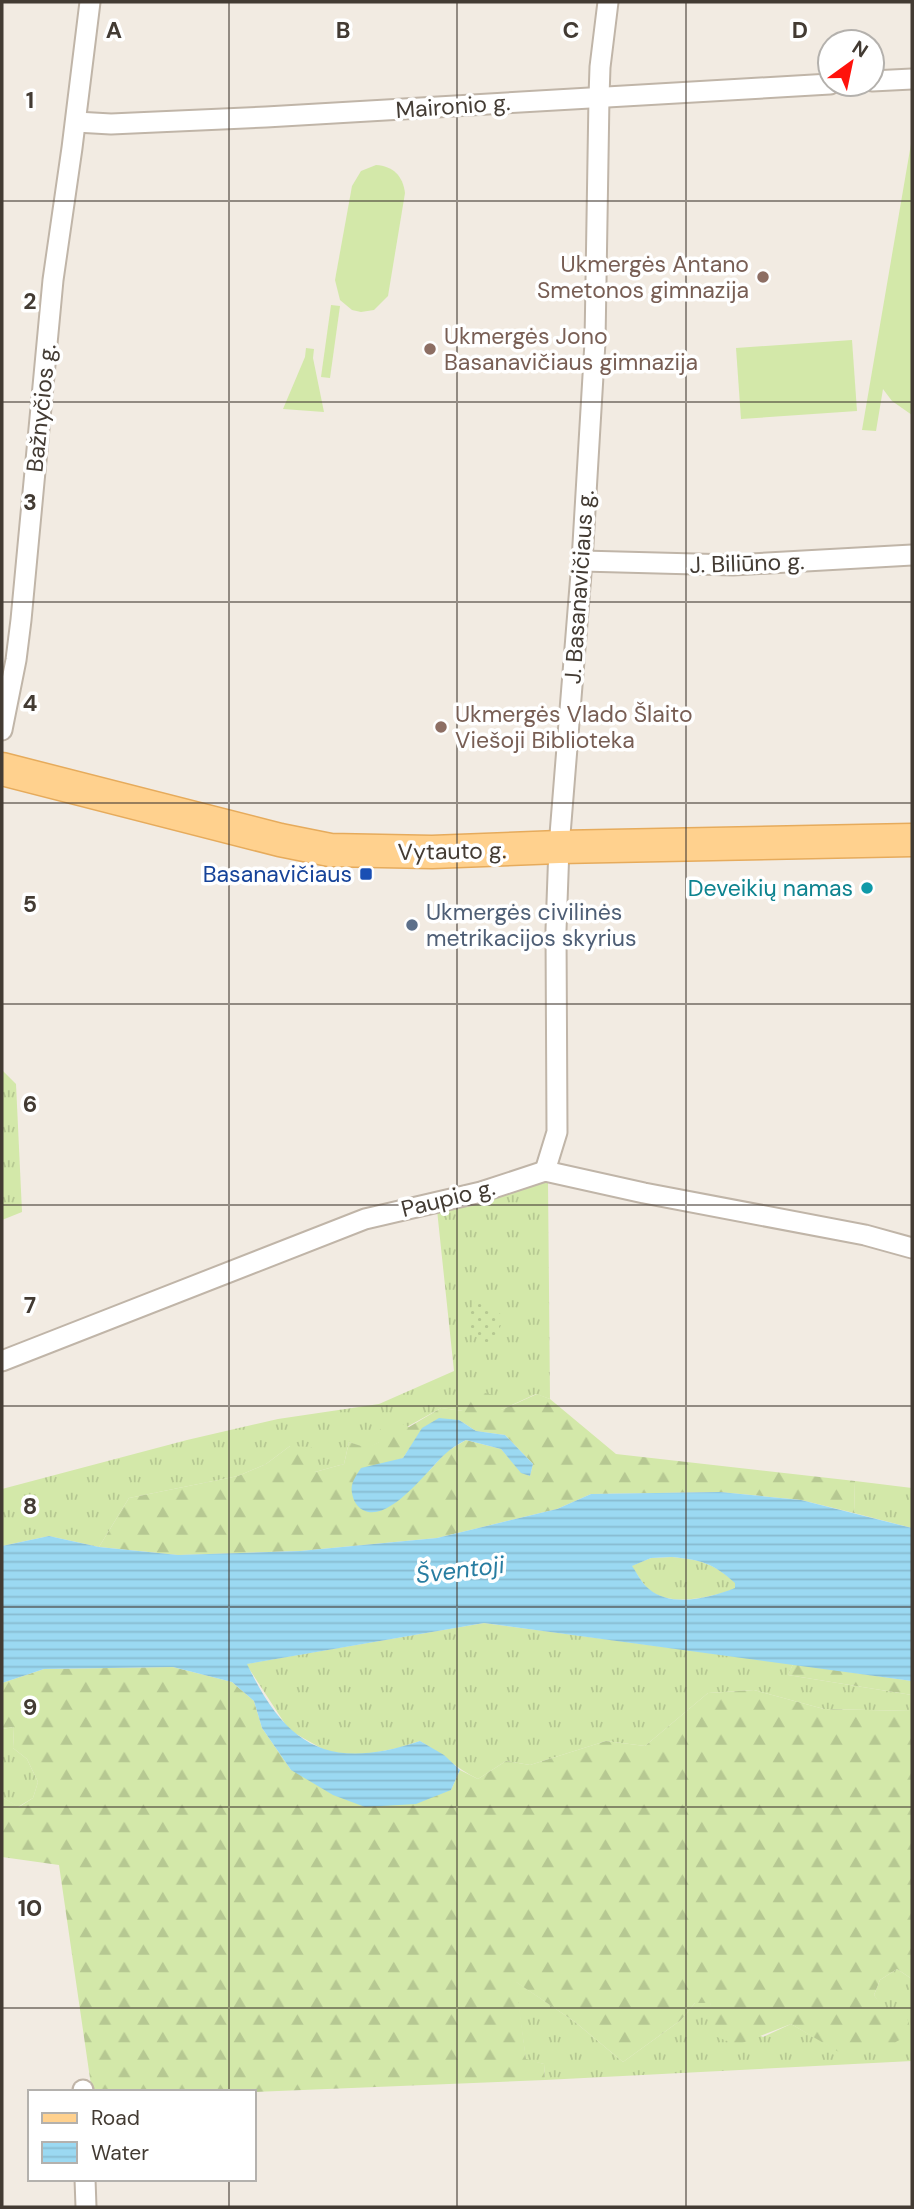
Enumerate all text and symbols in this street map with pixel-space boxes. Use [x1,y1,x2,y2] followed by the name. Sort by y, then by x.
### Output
[106,15,122,45] text: A
[336,15,350,45] text: B
[563,15,579,45] text: C
[792,15,808,45] text: D
[816,28,886,98] north arrow
[847,35,873,63] text: N
[26,85,34,115] text: 1
[395,87,511,125] street label: Maironio g.
[537,249,749,305] place label: Ukmergės Antano Smetonos gimnazija
[755,269,771,285] marker: Ukmergės Antano Smetonos gimnazija
[23,286,37,316] text: 2
[444,321,698,377] place label: Ukmergės Jono Basanavičiaus gimnazija
[422,341,438,357] marker: Ukmergės Jono Basanavičiaus gimnazija
[19,342,63,474] street label: Bažnyčios g.
[23,487,37,517] text: 3
[557,489,601,685] street label: J. Basanavičiaus g.
[689,546,805,580] street label: J. Biliūno g.
[23,688,38,718] text: 4
[455,699,693,755] place label: Ukmergės Vlado Šlaito Viešoji Biblioteka
[433,719,449,735] marker: Ukmergės Vlado Šlaito Viešoji Biblioteka
[397,835,507,867] street label: Vytauto g.
[203,859,352,889] place label: Basanavičiaus
[358,866,374,882] marker: Basanavičiaus
[688,873,853,903] place label: Deveikių namas
[859,880,875,896] marker: Deveikių namas
[23,889,37,919] text: 5
[426,897,636,953] place label: Ukmergės civilinės metrikacijos skyrius
[404,917,420,933] marker: Ukmergės civilinės metrikacijos skyrius
[23,1089,37,1119] text: 6
[398,1172,498,1224] street label: Paupio g.
[24,1290,36,1320] text: 7
[23,1491,37,1521] text: 8
[414,1549,507,1590] water label: Šventoji
[23,1692,37,1722] text: 9
[18,1893,42,1923] text: 10
[28,2090,256,2181] legend
[91,2104,140,2132] text: Road
[91,2139,149,2167] text: Water

